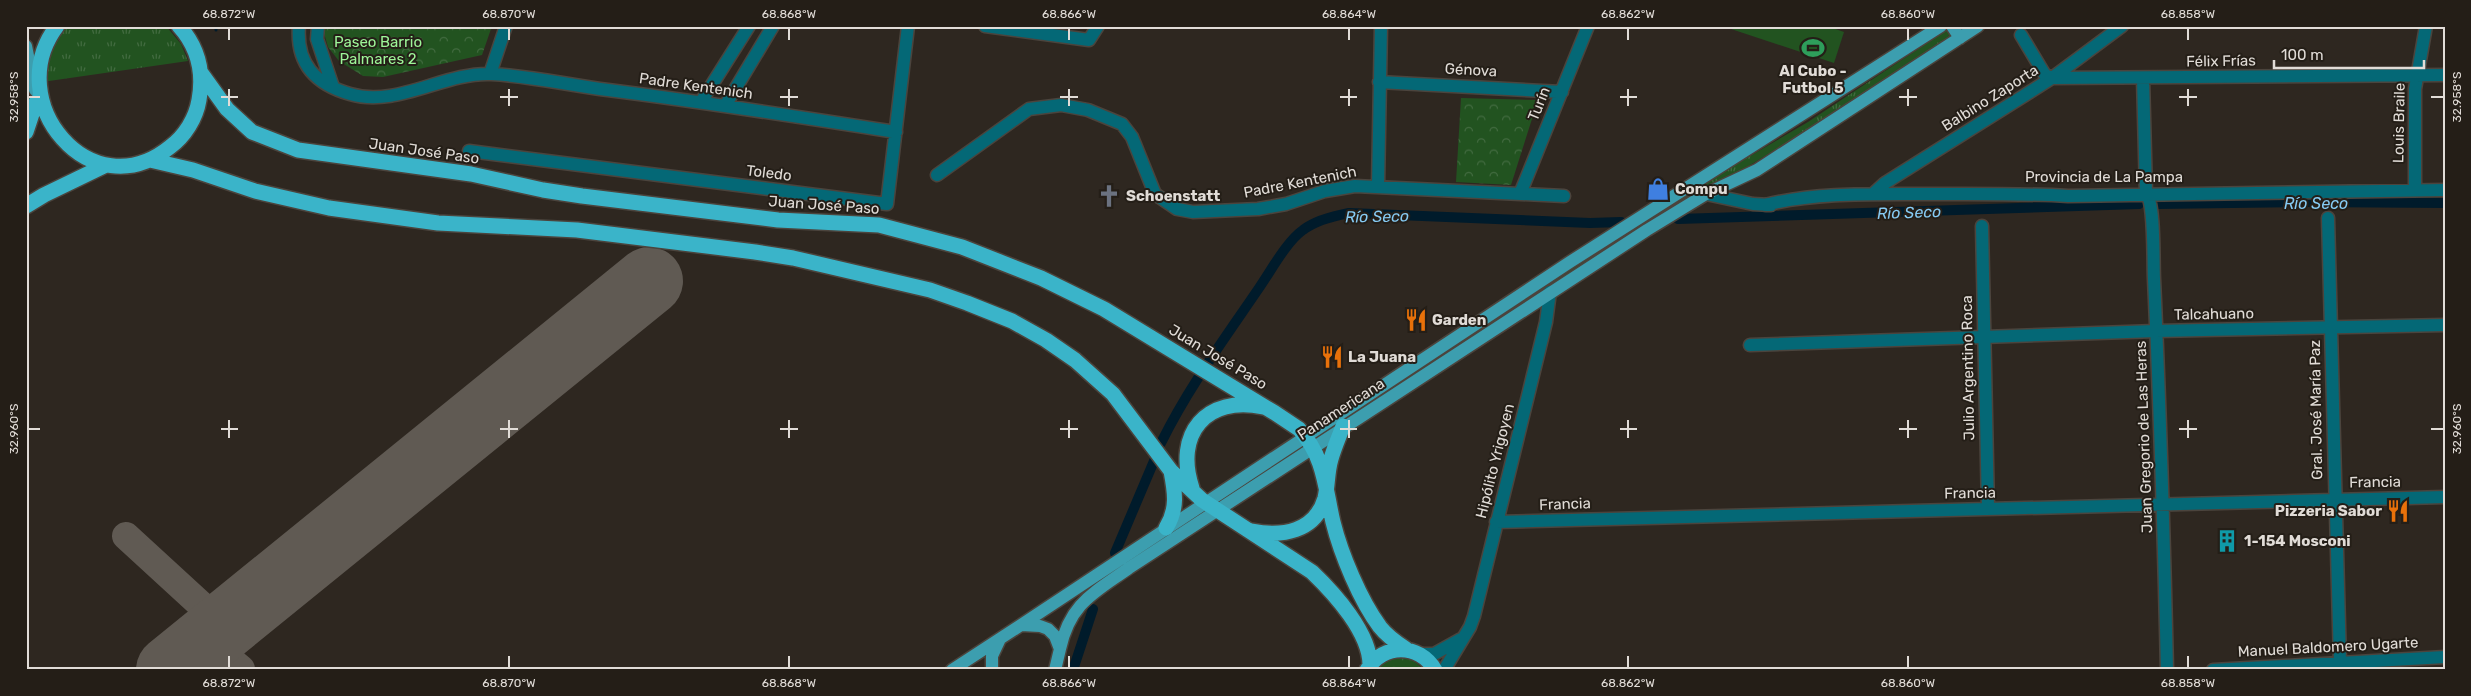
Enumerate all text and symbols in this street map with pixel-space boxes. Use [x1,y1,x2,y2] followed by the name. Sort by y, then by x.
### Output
[203,7,256,21] text: 68.872°W
[482,7,536,21] text: 68.870°W
[762,7,817,21] text: 68.868°W
[1042,7,1096,21] text: 68.866°W
[1322,7,1377,21] text: 68.864°W
[1601,7,1655,21] text: 68.862°W
[1881,7,1936,21] text: 68.860°W
[2161,7,2216,21] text: 68.858°W
[334,33,422,68] park label: Paseo Barrio Palmares 2
[1800,35,1826,61] sports icon: Al Cubo - Futbol 5
[2274,38,2424,70] scale bar
[2281,46,2323,64] text: 100 m
[2186,51,2256,71] street label: Félix Frías
[1444,60,1498,80] street label: Génova
[1938,61,2042,135] street label: Balbino Zaporta
[1779,62,1847,97] place label: Al Cubo - Futbol 5
[638,69,754,103] street label: Padre Kentenich
[7,72,21,122] text: 32.958°S
[2450,72,2464,122] text: 32.958°S
[2389,83,2409,163] street label: Louis Braile
[1524,84,1554,124] street label: Turín
[368,134,480,168] street label: Juan José Paso
[745,161,793,185] street label: Toledo
[1242,162,1358,202] street label: Padre Kentenich
[2025,168,2183,186] street label: Provincia de La Pampa
[1645,176,1671,202] shop icon: Compu
[1675,180,1728,198] place label: Compu
[1096,183,1122,209] church icon: Schoenstatt
[1126,187,1220,205] place label: Schoenstatt
[768,192,880,218] street label: Juan José Paso
[2284,194,2348,213] water label: Río Seco
[1877,202,1942,223] water label: Río Seco
[1345,206,1409,227] water label: Río Seco
[1958,295,1978,441] street label: Julio Argentino Roca
[2174,304,2254,324] street label: Talcahuano
[1403,307,1429,333] restaurant icon: Garden
[1432,311,1486,329] place label: Garden
[1166,321,1270,393] street label: Juan José Paso
[2132,340,2156,534] street label: Juan Gregorio de Las Heras
[2306,340,2326,480] street label: Gral. José María Paz
[1319,344,1345,370] restaurant icon: La Juana
[1348,348,1416,366] place label: La Juana
[1294,374,1388,444] street label: Panamericana
[1472,402,1518,520] street label: Hipólito Yrigoyen
[7,404,21,454] text: 32.960°S
[2450,404,2464,454] text: 32.960°S
[2349,473,2401,491] street label: Francia
[1944,484,1996,502] street label: Francia
[1539,494,1591,514] street label: Francia
[2385,498,2411,524] restaurant icon: Pizzeria Sabor
[2275,502,2382,520] place label: Pizzeria Sabor
[2214,528,2240,554] building icon: 1-154 Mosconi
[2244,532,2351,550] place label: 1-154 Mosconi
[2237,633,2419,661] street label: Manuel Baldomero Ugarte
[203,676,256,690] text: 68.872°W
[482,676,536,690] text: 68.870°W
[762,676,817,690] text: 68.868°W
[1042,676,1096,690] text: 68.866°W
[1322,676,1377,690] text: 68.864°W
[1601,676,1655,690] text: 68.862°W
[1881,676,1936,690] text: 68.860°W
[2161,676,2216,690] text: 68.858°W

